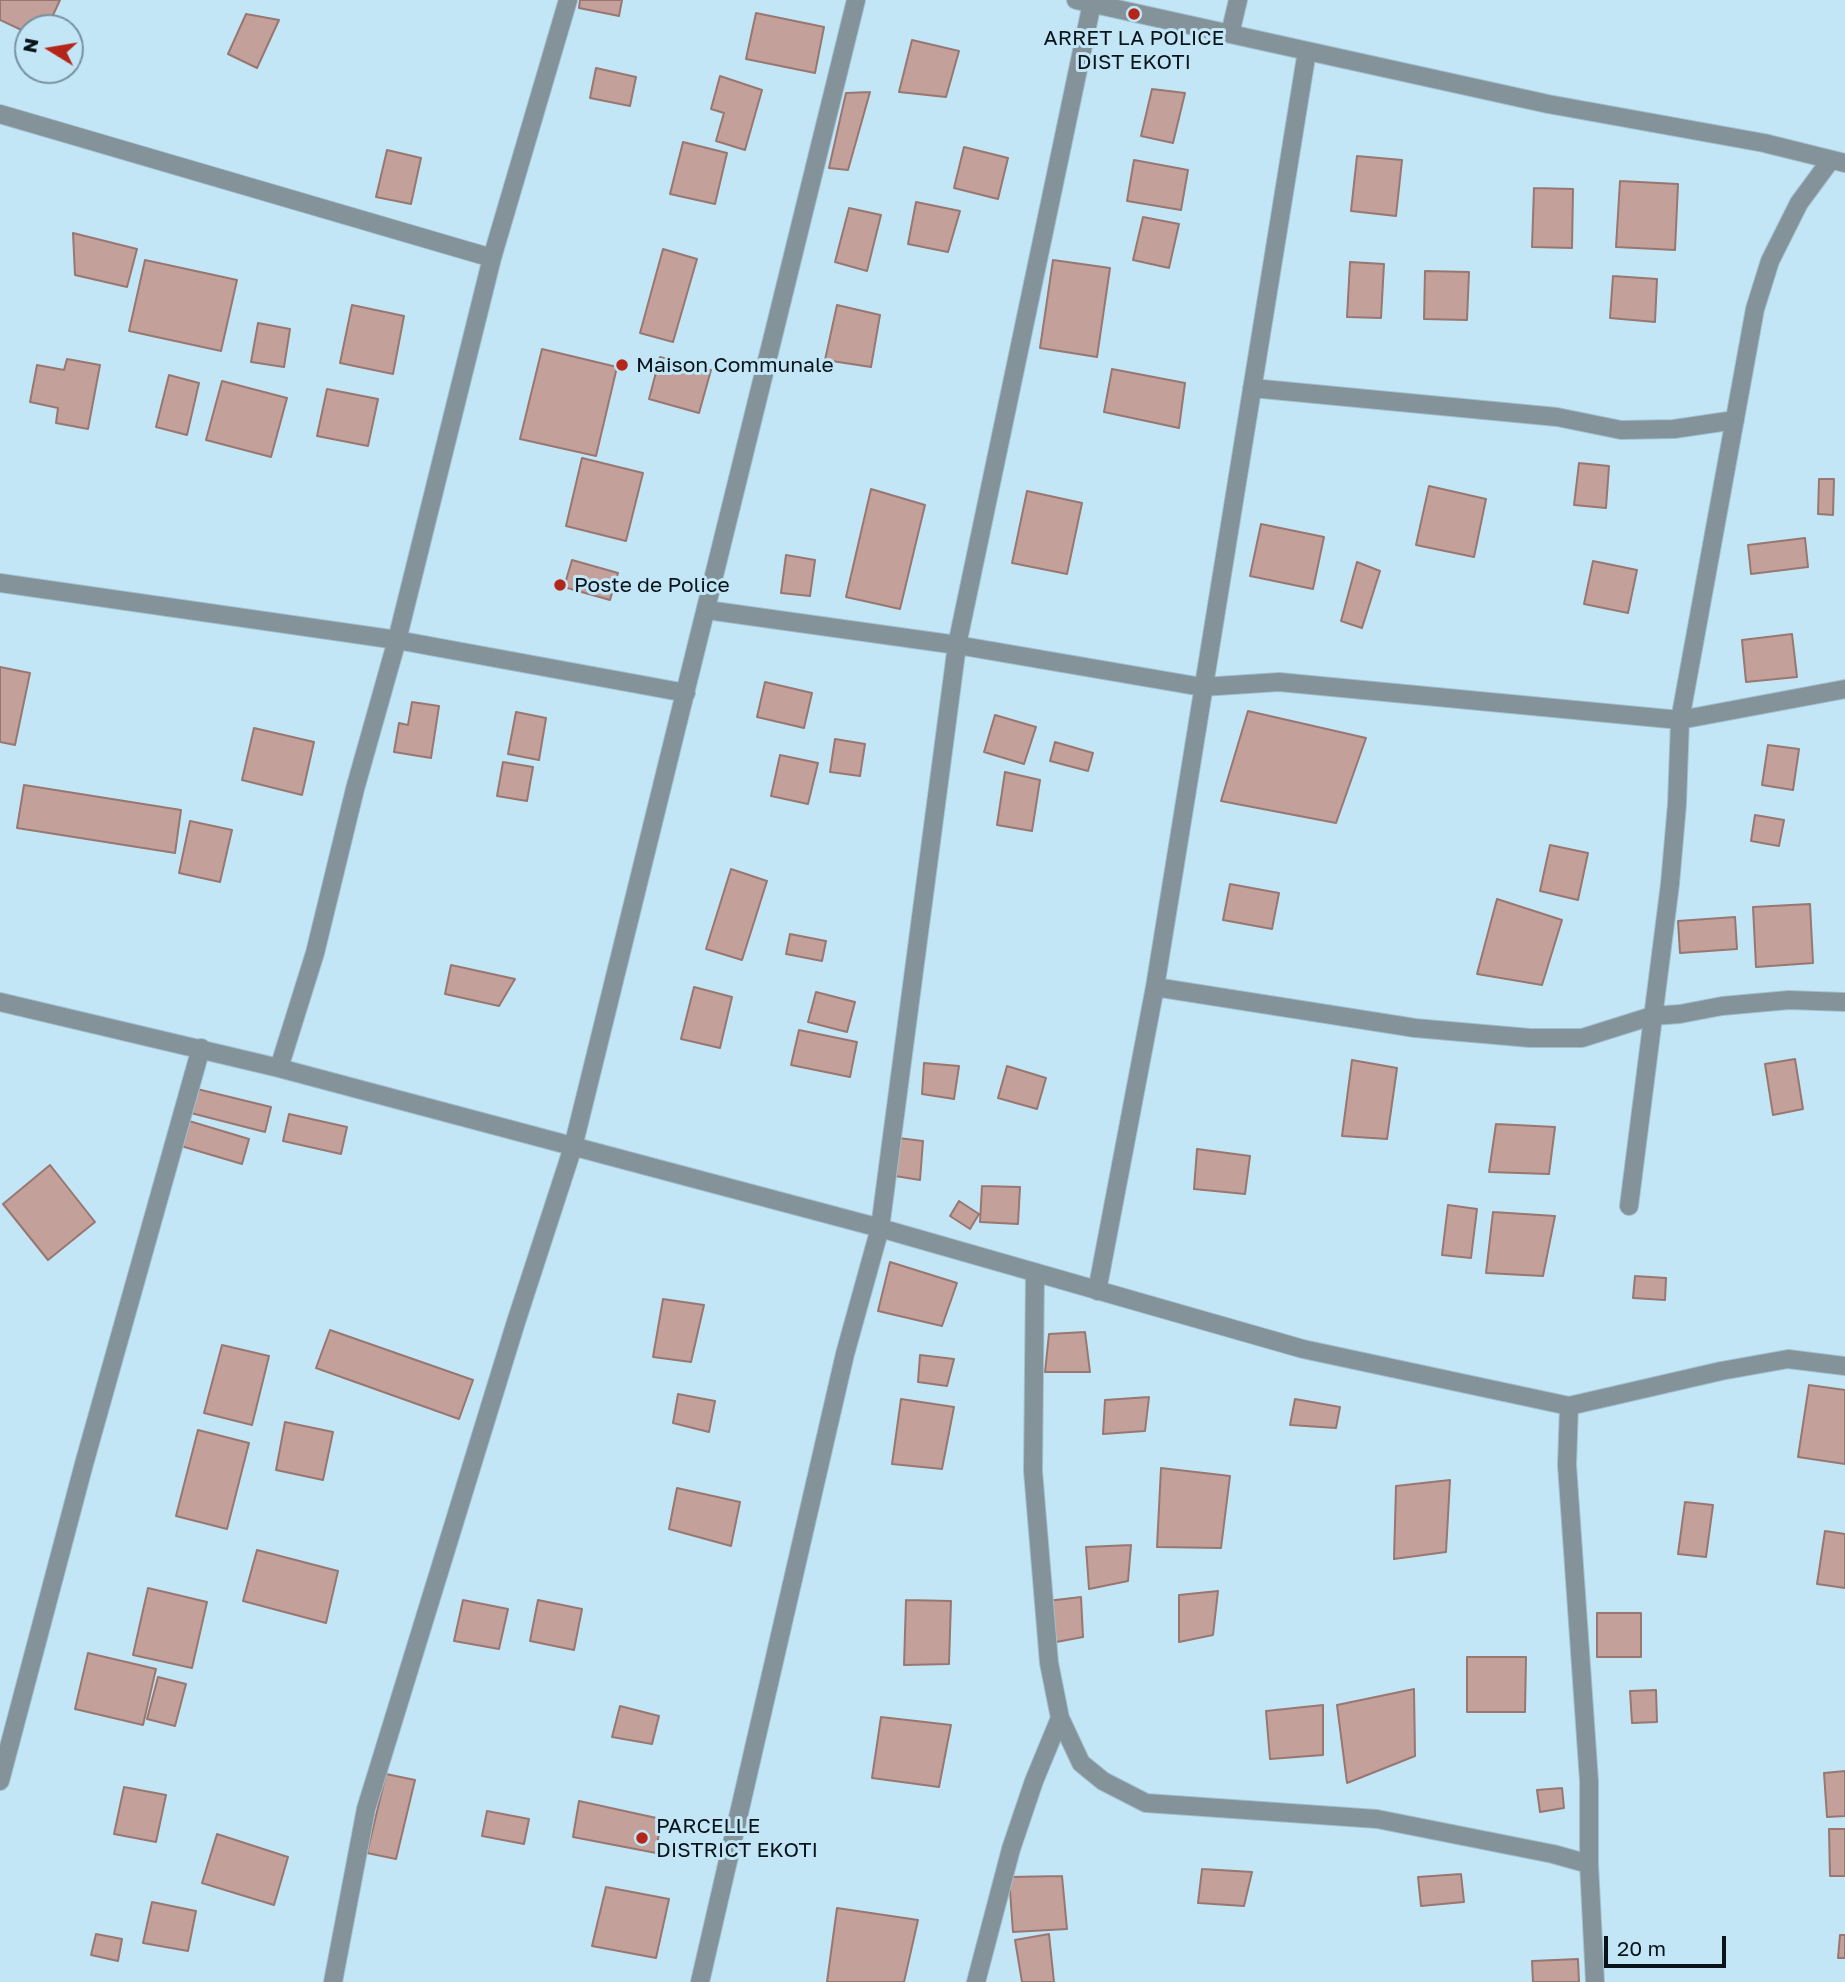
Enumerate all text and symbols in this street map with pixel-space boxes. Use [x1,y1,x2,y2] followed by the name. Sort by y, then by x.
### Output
[1126,6,1142,22] marker: ARRET LA POLICE DIST EKOTI
[14,14,84,84] north arrow
[1044,25,1224,75] place label: ARRET LA POLICE DIST EKOTI
[17,36,43,55] text: N
[636,352,834,378] place label: Maison Communale
[614,357,630,373] marker: Maison Communale
[574,572,730,598] place label: Poste de Police
[552,577,568,593] marker: Poste de Police
[656,1813,818,1863] place label: PARCELLE DISTRICT EKOTI
[634,1830,650,1846] marker: PARCELLE DISTRICT EKOTI
[1607,1923,1730,1967] scale bar
[1617,1935,1666,1961] text: 20 m

